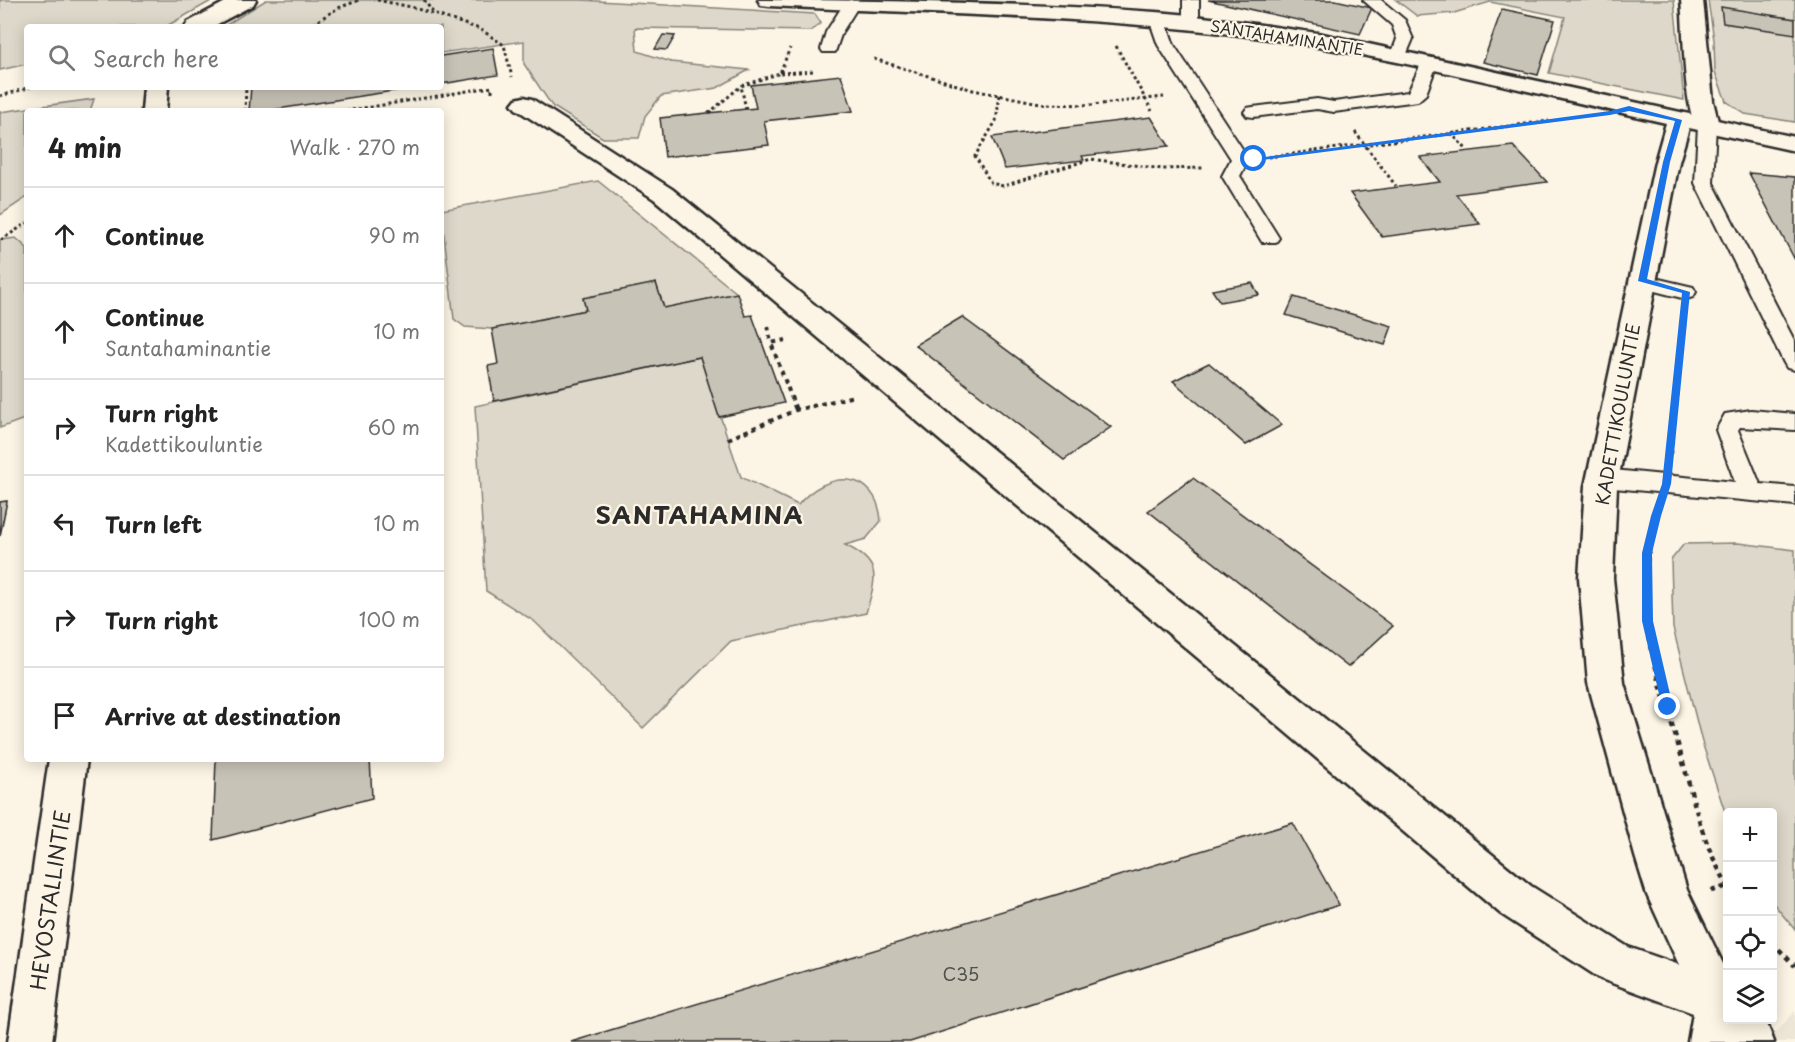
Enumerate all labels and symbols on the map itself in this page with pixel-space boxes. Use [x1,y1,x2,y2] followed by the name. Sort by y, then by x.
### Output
[1209,14,1365,60] street label: SANTAHAMINANTIE
[1240,145,1266,171] route start
[1588,321,1646,507] street label: KADETTIKOULUNTIE
[596,496,804,532] district label: SANTAHAMINA
[1654,693,1680,719] route end
[21,808,77,992] street label: HEVOSTALLINTIE
[943,960,979,987] house number: C35

